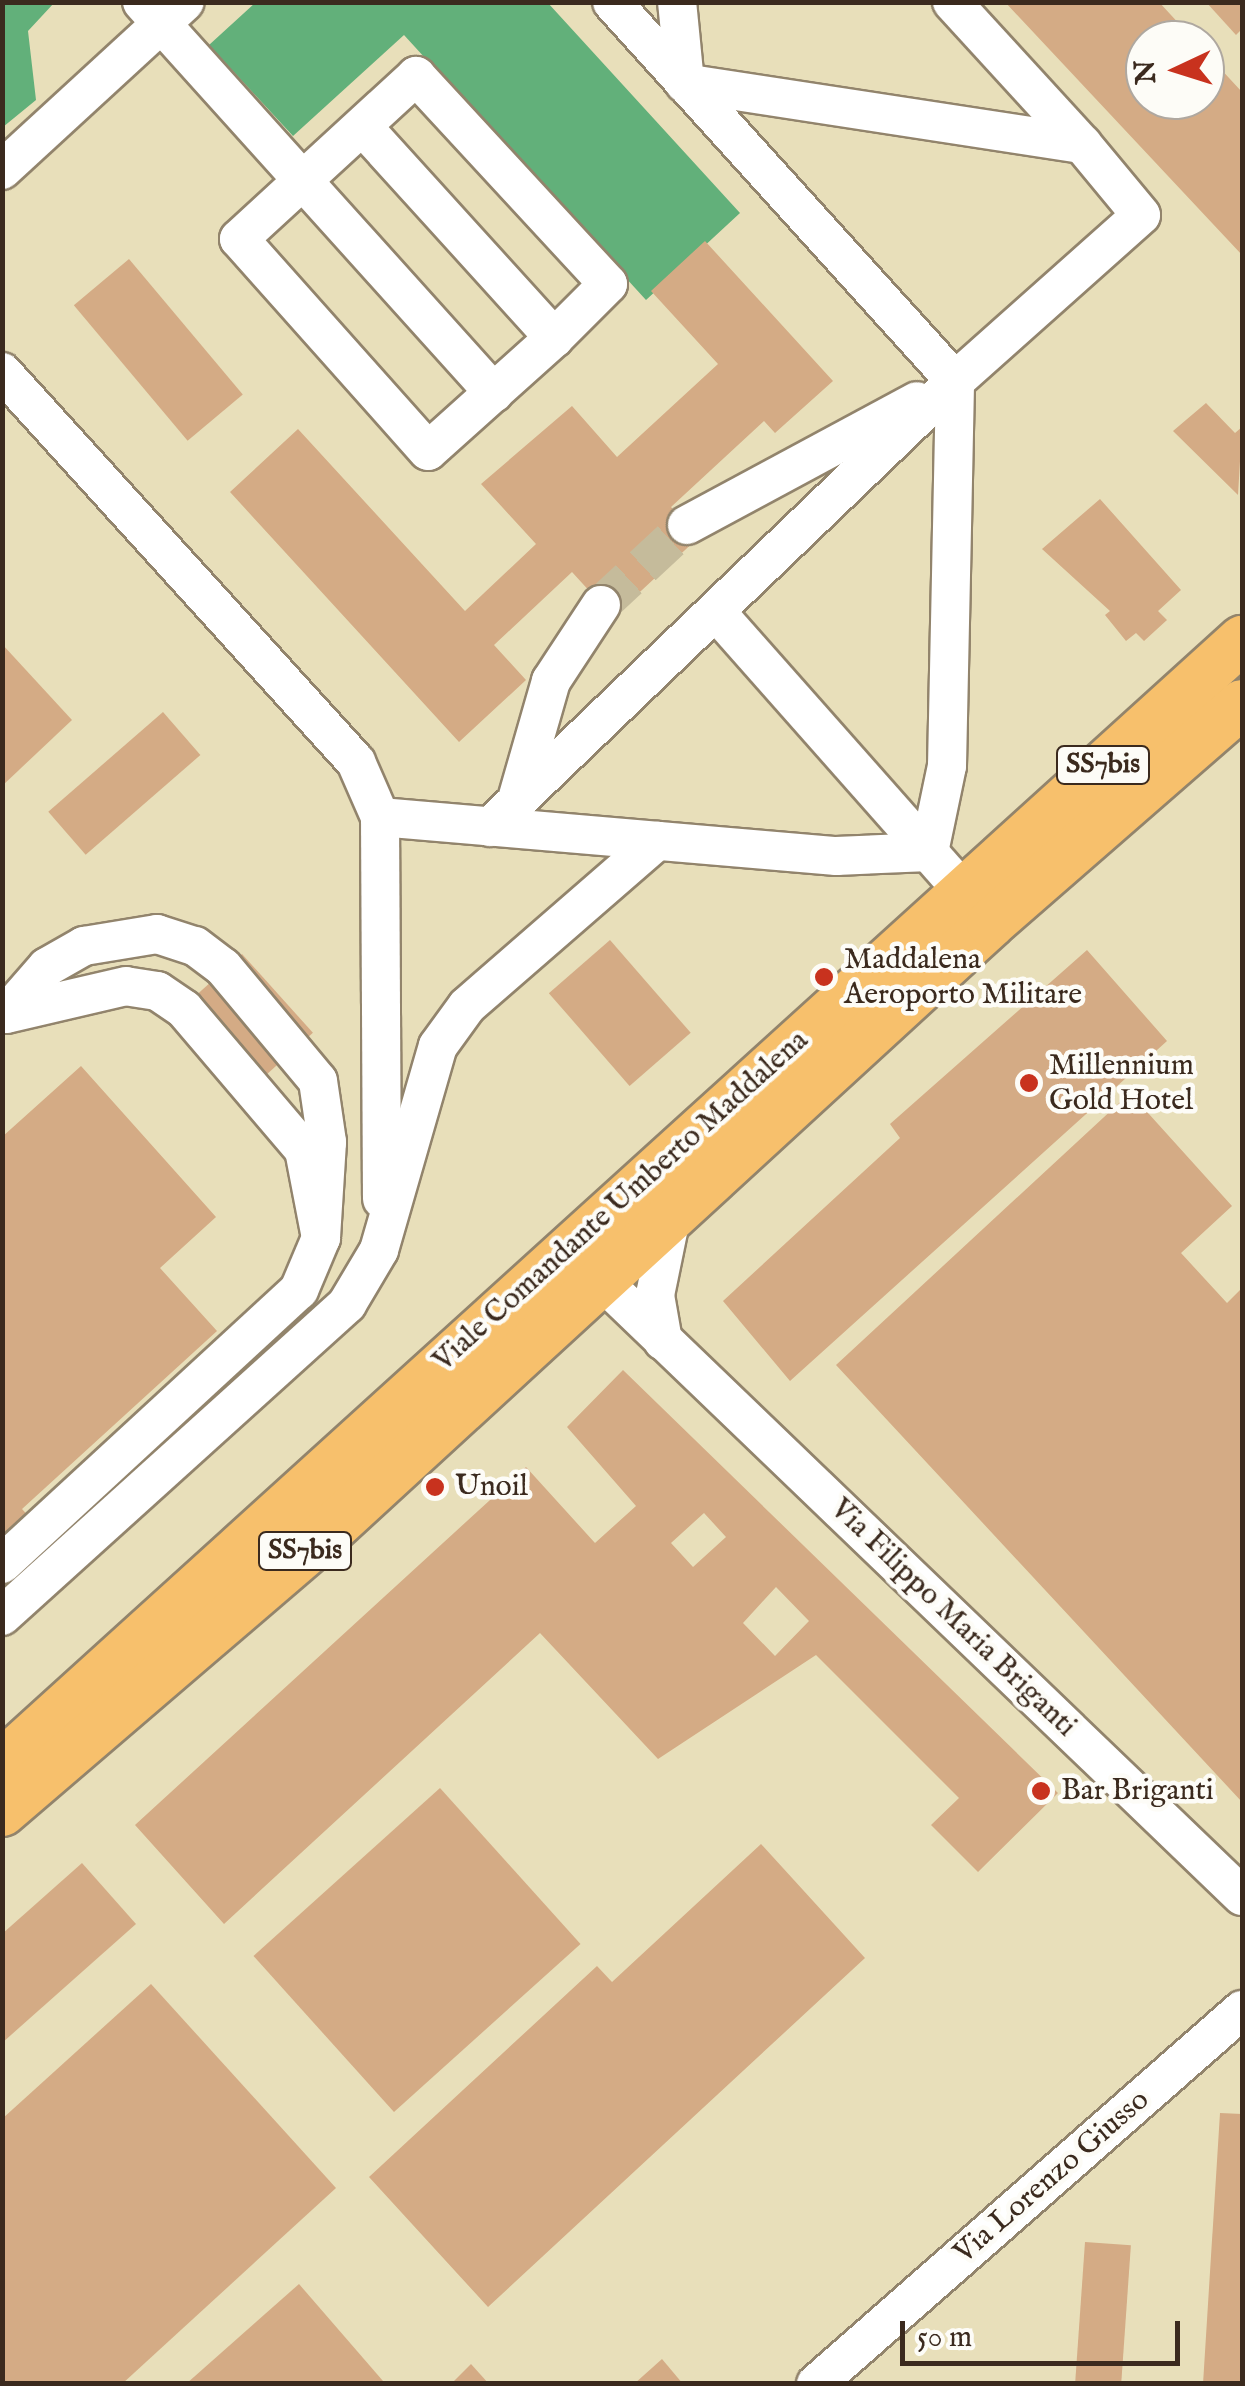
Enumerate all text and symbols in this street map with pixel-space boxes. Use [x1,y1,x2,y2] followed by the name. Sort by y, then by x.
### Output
[1125,20,1225,120] north arrow
[1128,59,1165,85] text: N
[1056,742,1150,788] road number: SS7bis
[844,942,1082,1012] place label: Maddalena Aeroporto Militare
[813,966,835,988] marker: Maddalena Aeroporto Militare
[426,1023,816,1379] street label: Viale Comandante Umberto Maddalena
[1049,1048,1194,1118] place label: Millennium Gold Hotel
[1018,1072,1040,1094] marker: Millennium Gold Hotel
[455,1469,528,1505] place label: Unoil
[424,1476,446,1498] marker: Unoil
[823,1491,1083,1745] street label: Via Filippo Maria Briganti
[258,1528,352,1574] road number: SS7bis
[1061,1773,1214,1809] place label: Bar Briganti
[1030,1780,1052,1802] marker: Bar Briganti
[947,2082,1157,2272] street label: Via Lorenzo Giusso
[905,2301,1185,2363] scale bar
[917,2319,972,2357] text: 50 m

